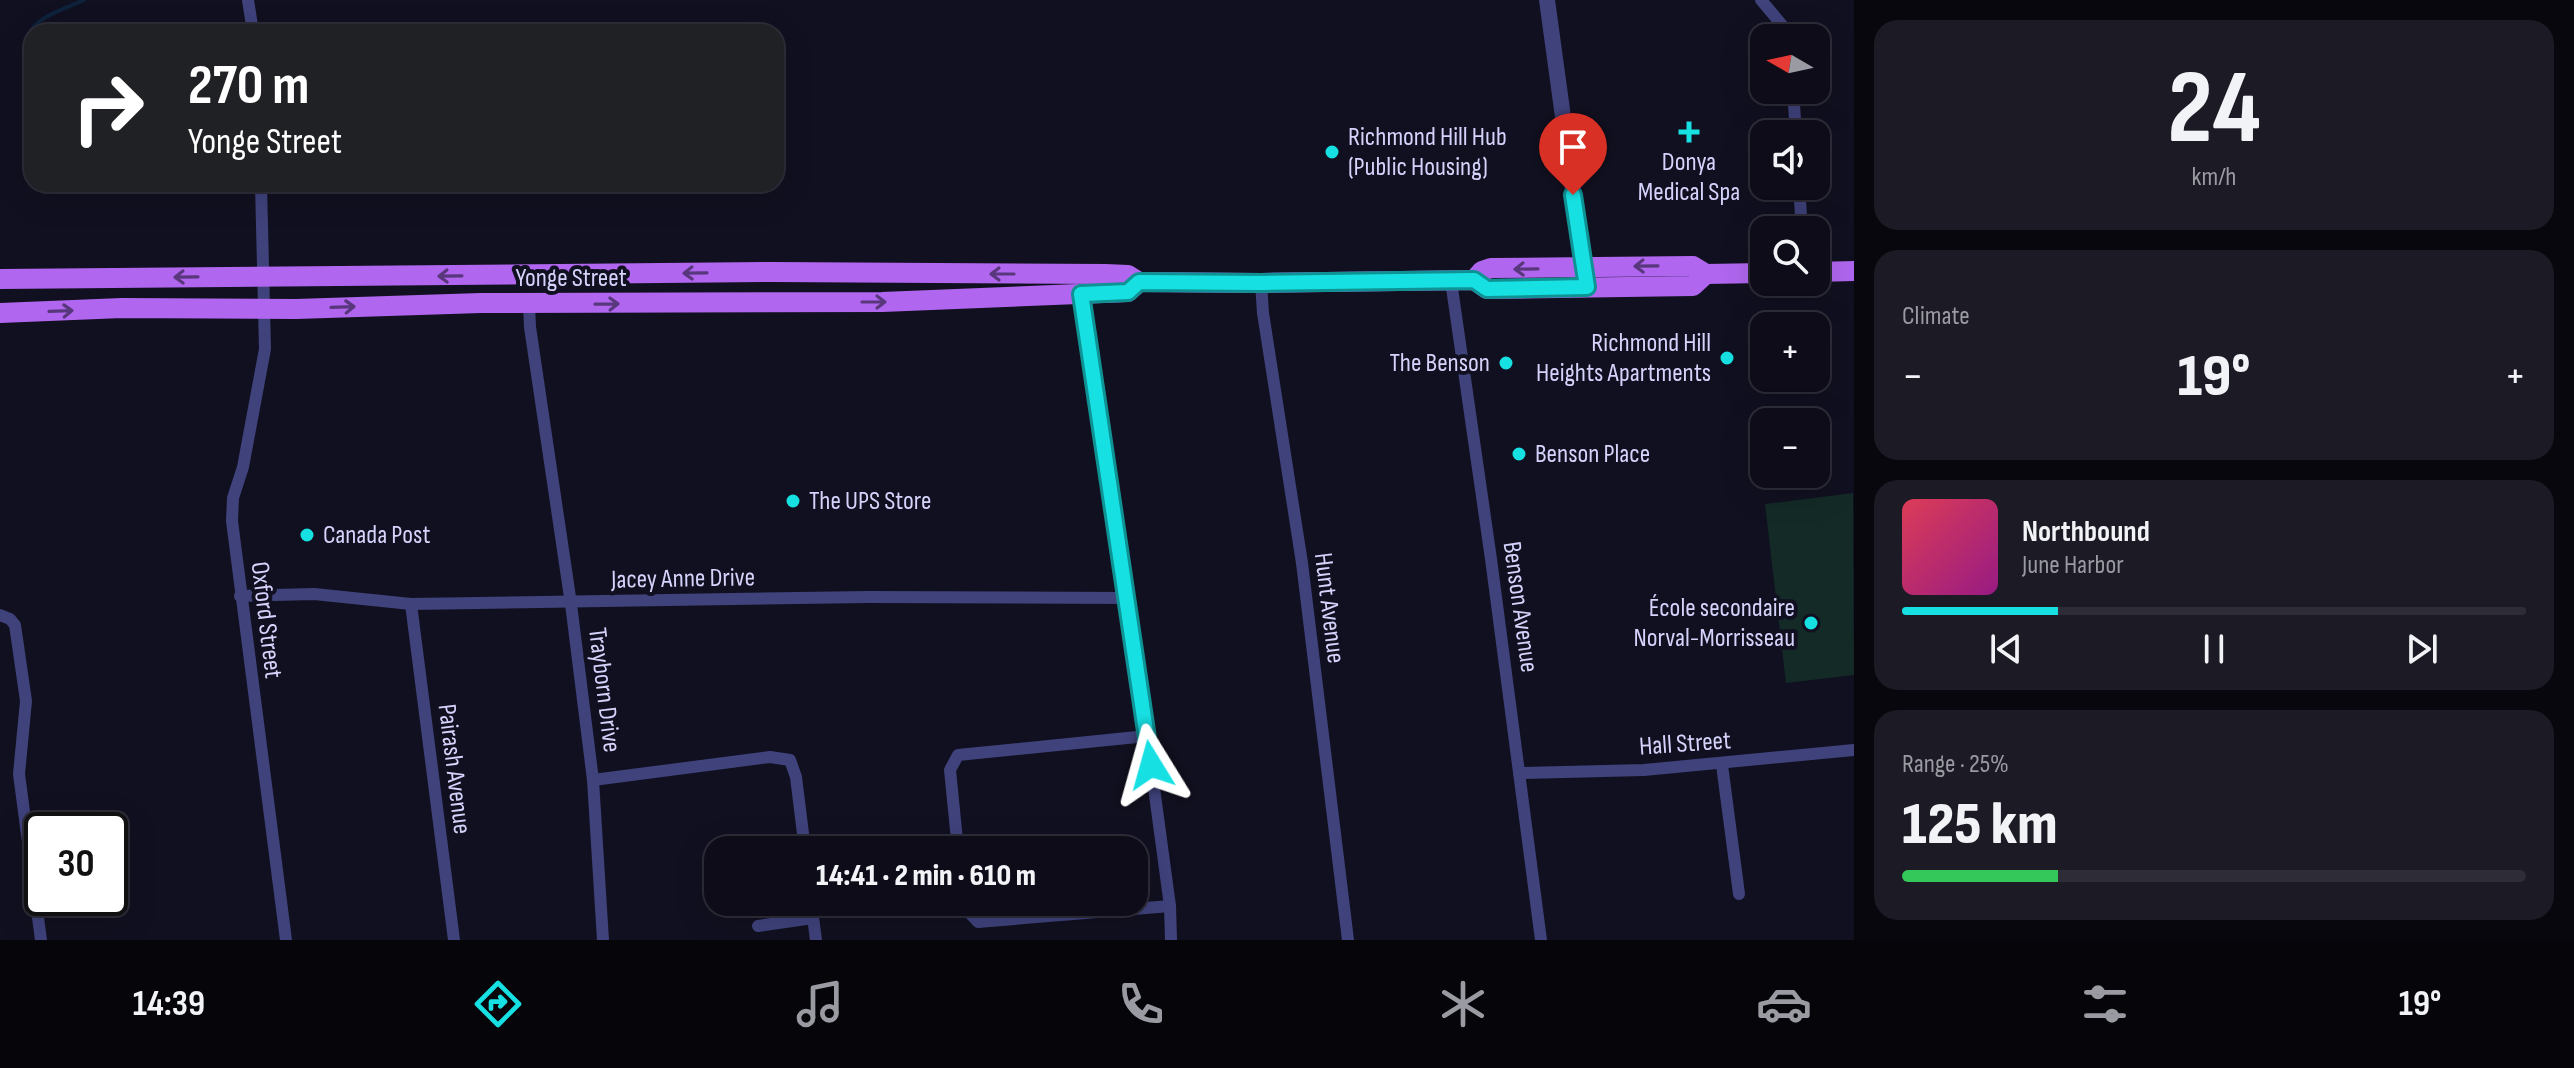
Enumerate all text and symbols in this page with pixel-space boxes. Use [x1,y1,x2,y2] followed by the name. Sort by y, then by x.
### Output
[1750,24,1830,104] north arrow
[1750,24,1830,488] map controls
[2167,47,2261,172] text: 24
[188,53,309,120] text: 270 m
[56,56,160,160] icon: right
[1539,113,1607,195] pin
[1750,120,1830,200] button: sound
[188,121,342,164] text: Yonge Street
[1678,121,1700,143] marker: Donya Medical Spa
[1348,122,1507,183] place label: Richmond Hill Hub (Public Housing)
[1551,125,1595,169] icon: arrive
[1323,143,1341,161] marker: Richmond Hill Hub (Public Housing)
[1638,147,1740,208] place label: Donya Medical Spa
[2192,162,2236,193] text: km/h
[1750,216,1830,296] button: search
[1633,259,1660,274] one-way arrow
[1513,261,1540,276] one-way arrow
[515,263,627,294] street label: Yonge Street
[682,265,709,280] one-way arrow
[989,266,1016,282] one-way arrow
[437,268,464,284] one-way arrow
[173,269,200,284] one-way arrow
[860,294,887,310] one-way arrow
[593,296,620,312] one-way arrow
[329,299,356,314] one-way arrow
[1902,301,1970,332] text: Climate
[47,303,74,318] one-way arrow
[1750,312,1830,392] button: +
[1536,328,1711,389] place label: Richmond Hill Heights Apartments
[2177,341,2251,413] text: 19°
[1390,348,1490,379] place label: The Benson
[1718,349,1736,367] marker: Richmond Hill Heights Apartments
[1902,350,1924,403] text: −
[2504,350,2526,403] text: +
[1497,354,1515,372] marker: The Benson
[1750,408,1830,488] button: −
[1535,439,1650,470] place label: Benson Place
[1510,445,1528,463] marker: Benson Place
[809,486,931,517] place label: The UPS Store
[784,492,802,510] marker: The UPS Store
[2022,514,2150,550] text: Northbound
[323,520,430,551] place label: Canada Post
[298,526,316,544] marker: Canada Post
[1495,539,1545,675] street label: Benson Avenue
[2022,550,2124,581] text: June Harbor
[1307,551,1351,665] street label: Hunt Avenue
[243,560,289,680] street label: Oxford Street
[610,562,755,596] street label: Jacey Anne Drive
[1633,593,1795,654] place label: École secondaire Norval-Morrisseau
[1802,614,1820,632] marker: École secondaire Norval-Morrisseau
[581,626,627,754] street label: Trayborn Drive
[1984,627,2028,671] icon: previous
[2192,627,2236,671] icon: pause
[2400,627,2444,671] icon: next
[431,702,477,836] street label: Pairash Avenue
[1109,723,1193,807] position arrow
[1638,725,1732,763] street label: Hall Street
[1902,749,2009,780] text: Range · 25%
[1902,789,2058,861] text: 125 km
[24,812,128,916] speed limit sign: 30
[816,858,1036,894] text: 14:41 · 2 min · 610 m
[470,976,526,1032] icon: directions
[792,976,848,1032] icon: music
[1113,976,1169,1032] icon: phone
[1435,976,1491,1032] icon: climate
[1756,976,1812,1032] icon: car
[2077,976,2133,1032] icon: filters
[133,983,205,1026] text: 14:39
[2399,983,2441,1026] text: 19°

